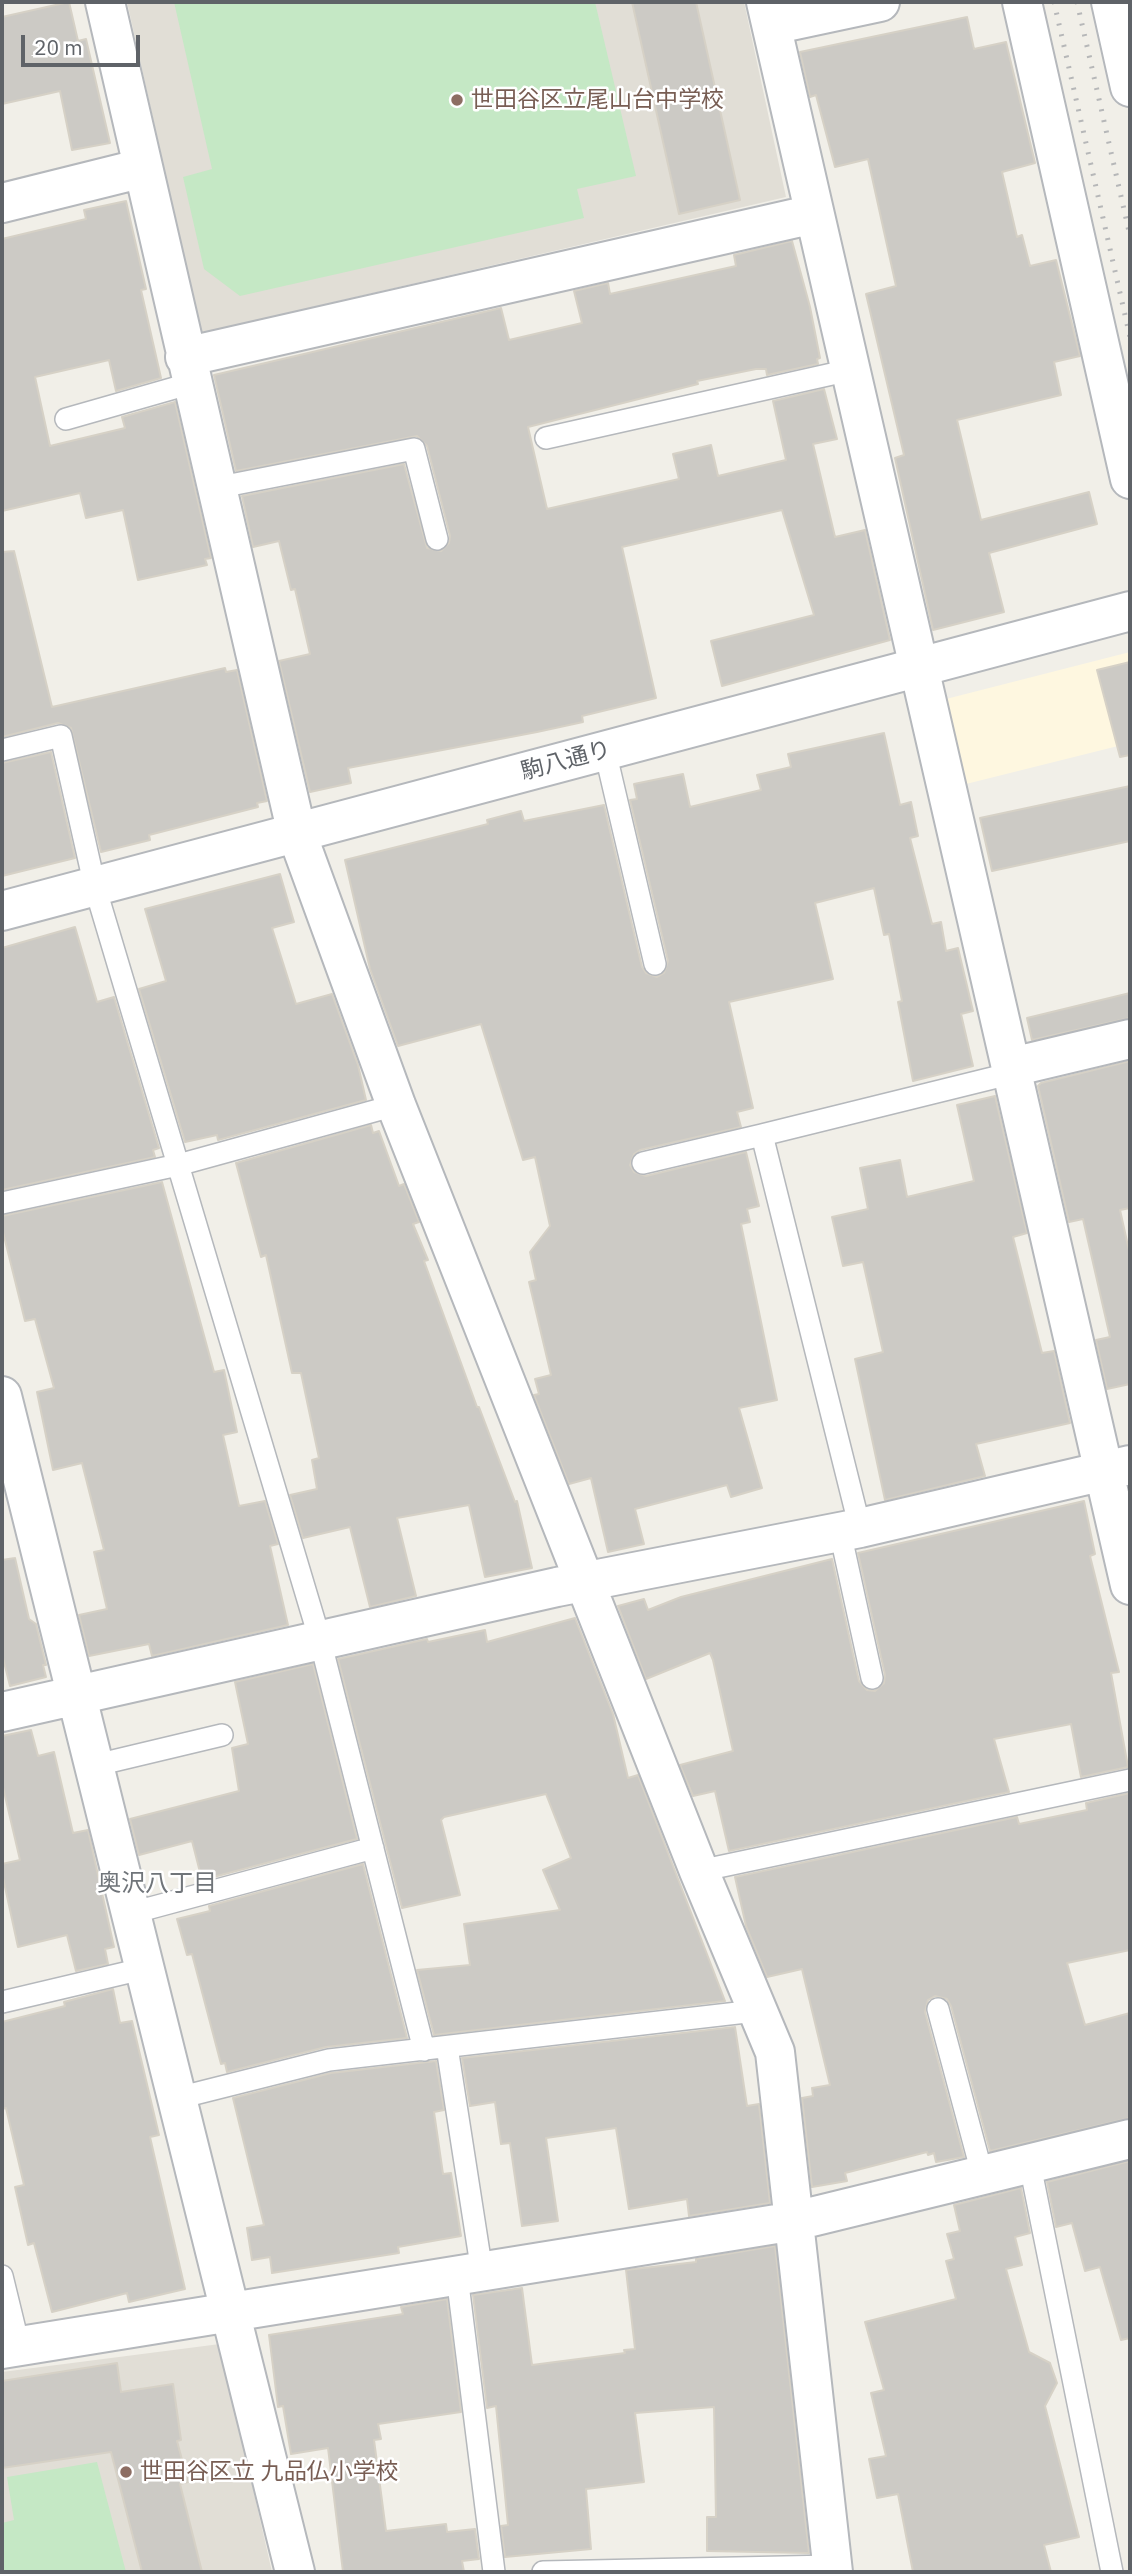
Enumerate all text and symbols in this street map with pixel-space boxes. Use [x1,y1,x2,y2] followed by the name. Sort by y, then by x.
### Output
[24,21,144,65] scale bar
[34,33,83,61] text: 20 m
[471,86,724,114] place label: 世田谷区立尾山台中学校
[449,92,465,108] marker: 世田谷区立尾山台中学校
[518,736,614,786] street label: 駒八通り
[97,1870,217,1898] district label: 奥沢八丁目
[140,2458,398,2486] place label: 世田谷区立 九品仏小学校
[118,2464,134,2480] marker: 世田谷区立 九品仏小学校

